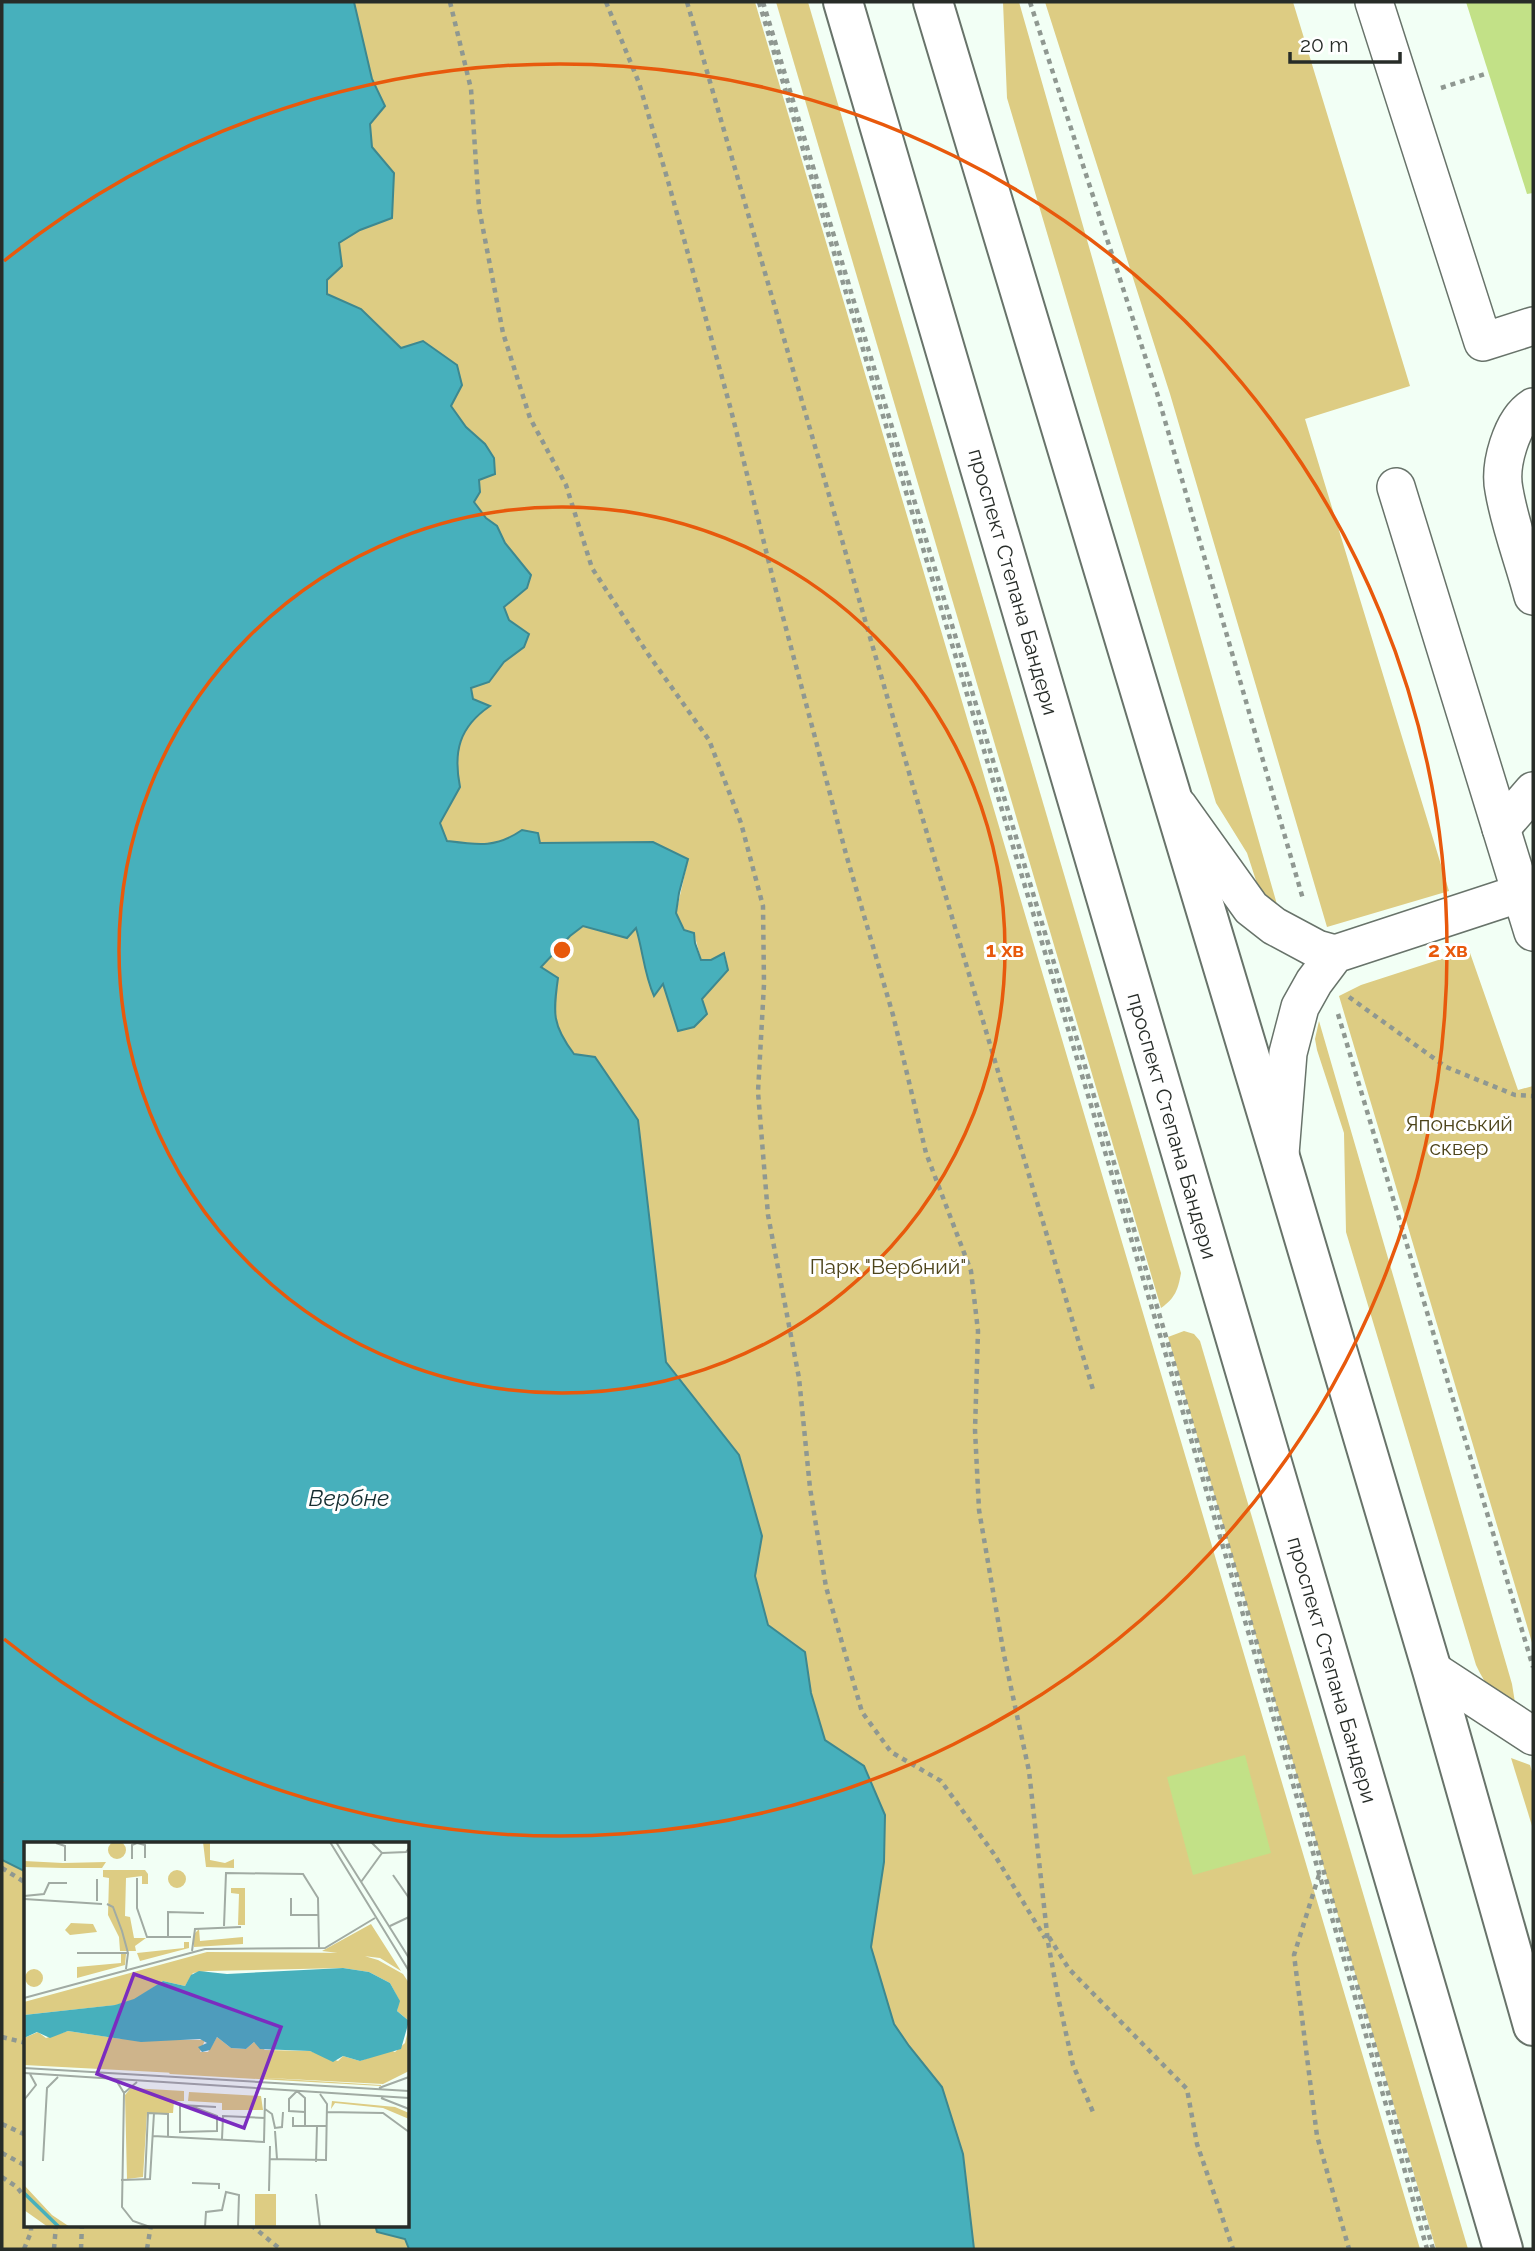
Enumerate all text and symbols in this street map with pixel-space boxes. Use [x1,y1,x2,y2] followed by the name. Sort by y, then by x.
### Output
[1290,21,1400,65] scale bar
[1300,32,1348,57] text: 20 m
[963,446,1064,718] street label: проспект Степана Бандери
[986,937,1024,962] text: 1 хв
[1428,937,1468,962] text: 2 хв
[550,938,574,962] centre of rings
[1122,990,1223,1262] street label: проспект Степана Бандери
[1405,1111,1513,1160] park label: Японський сквер
[810,1254,966,1279] park label: Парк "Вербний"
[309,1484,389,1511] water label: Вербне
[1282,1534,1383,1806] street label: проспект Степана Бандери
[24,1842,410,2226] inset map

